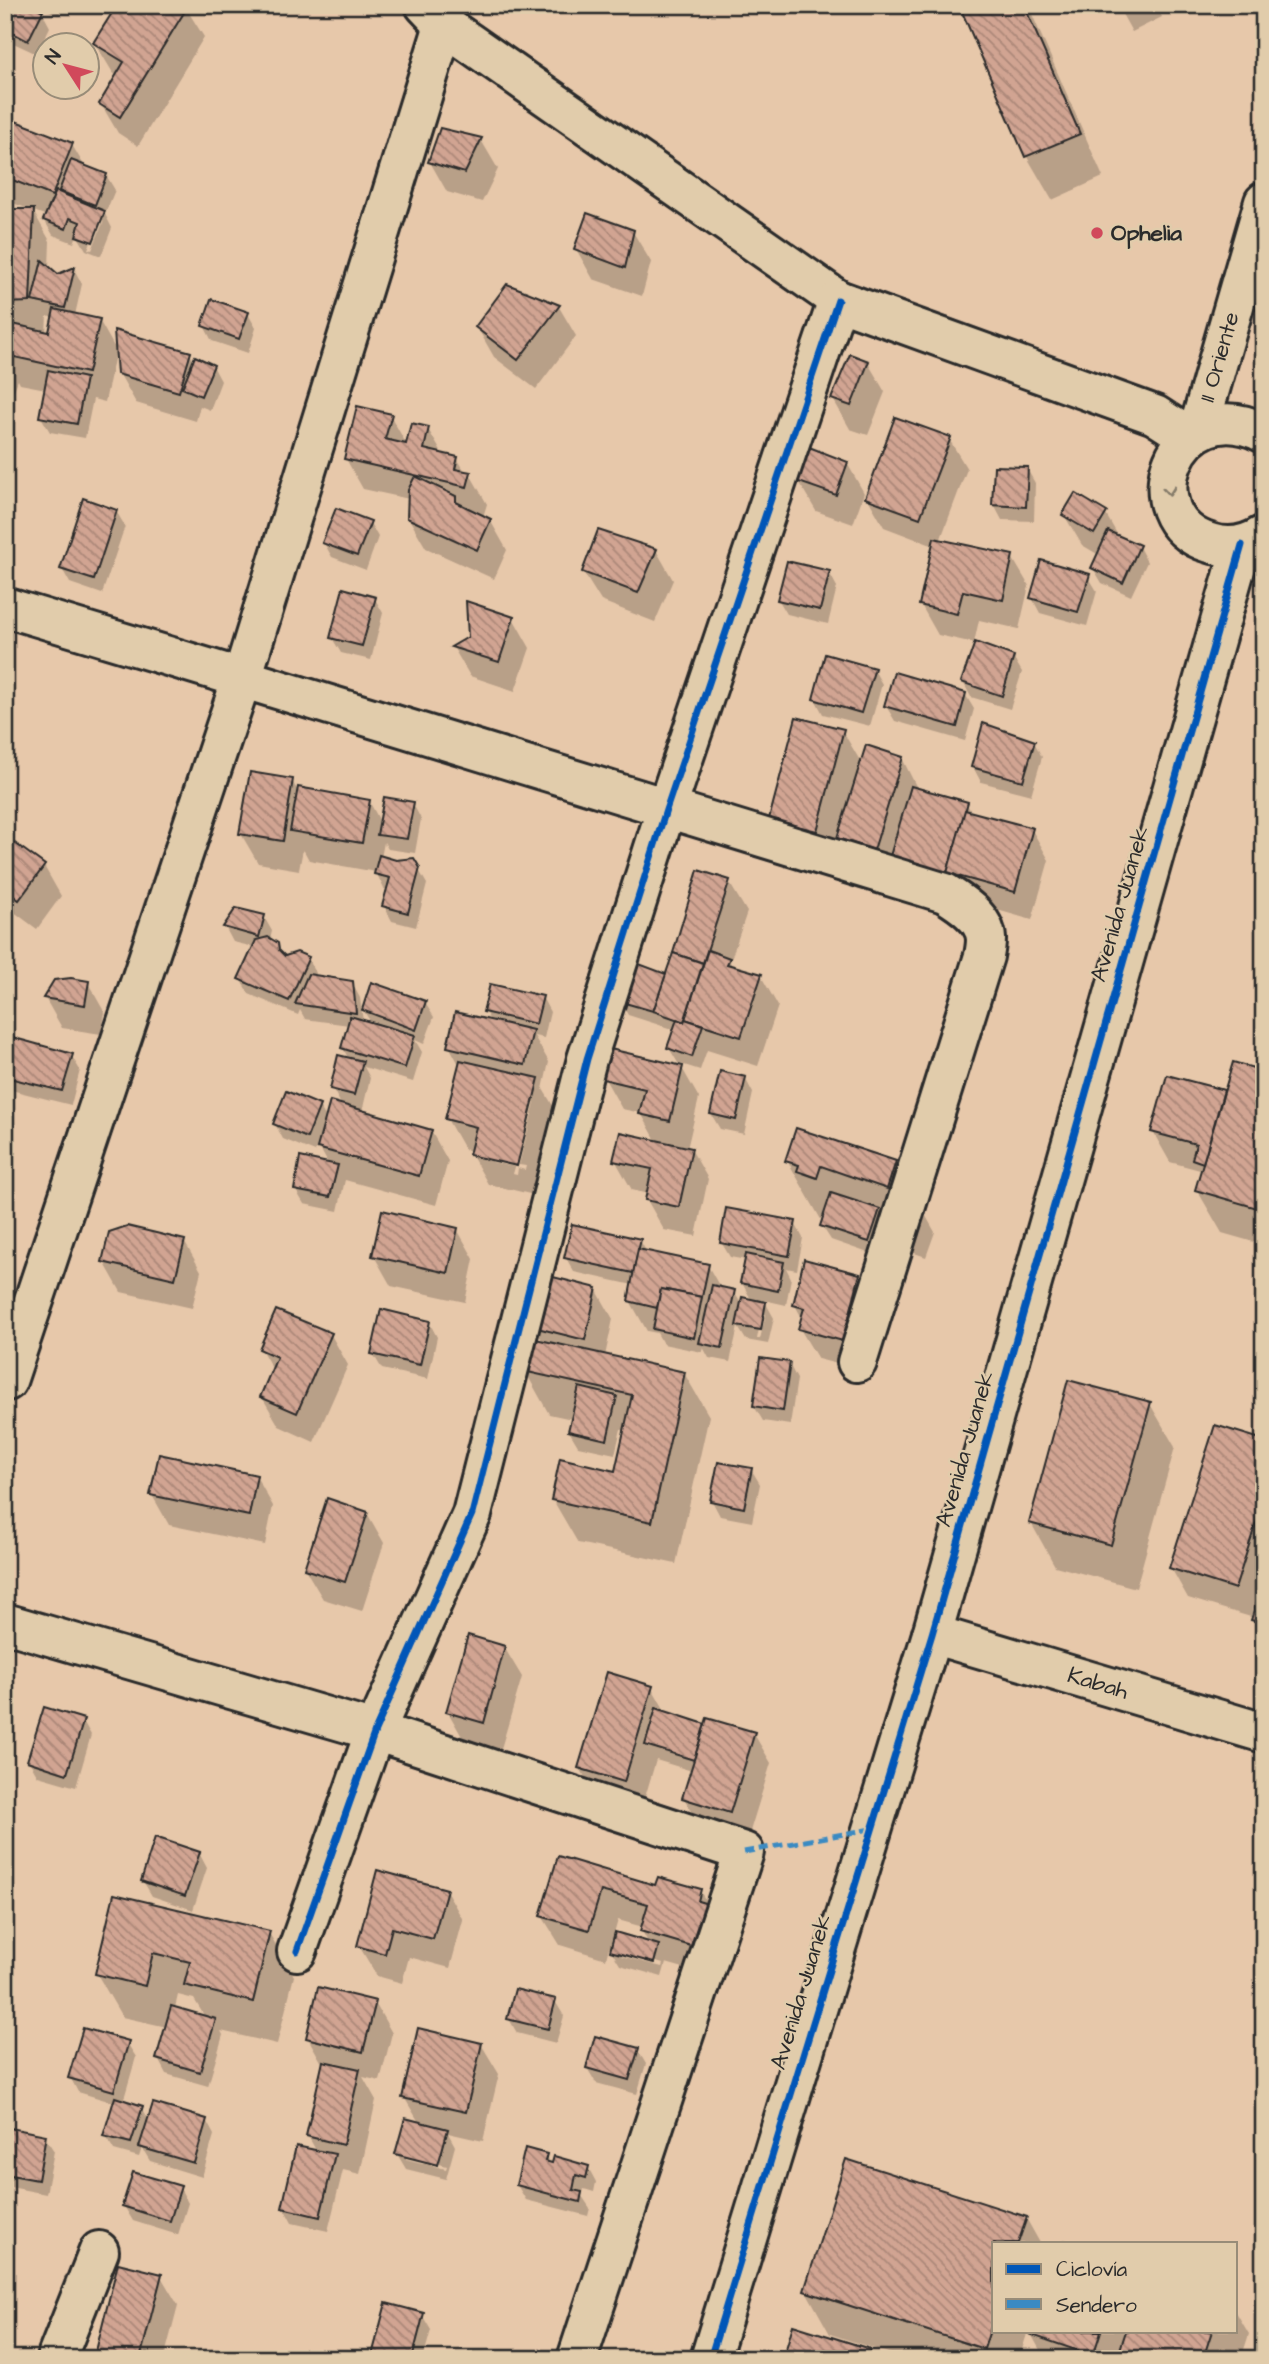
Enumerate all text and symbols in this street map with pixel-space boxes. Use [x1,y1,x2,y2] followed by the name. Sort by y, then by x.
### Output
[32,32,102,102] north arrow
[39,44,68,70] text: N
[1111,217,1182,249] place label: Ophelia
[1089,225,1105,241] marker: Ophelia
[1191,308,1248,406] street label: 11 Oriente
[1161,486,1176,497] one-way arrow
[1083,822,1157,986] street label: Avenida Juanek
[928,1367,1002,1531] street label: Avenida Juanek
[1064,1659,1132,1708] street label: Kabah
[762,1911,840,2073] street label: Avenida Juanek
[992,2242,1238,2332] legend
[1056,2255,1128,2284] text: Ciclovía
[1056,2291,1137,2320] text: Sendero

